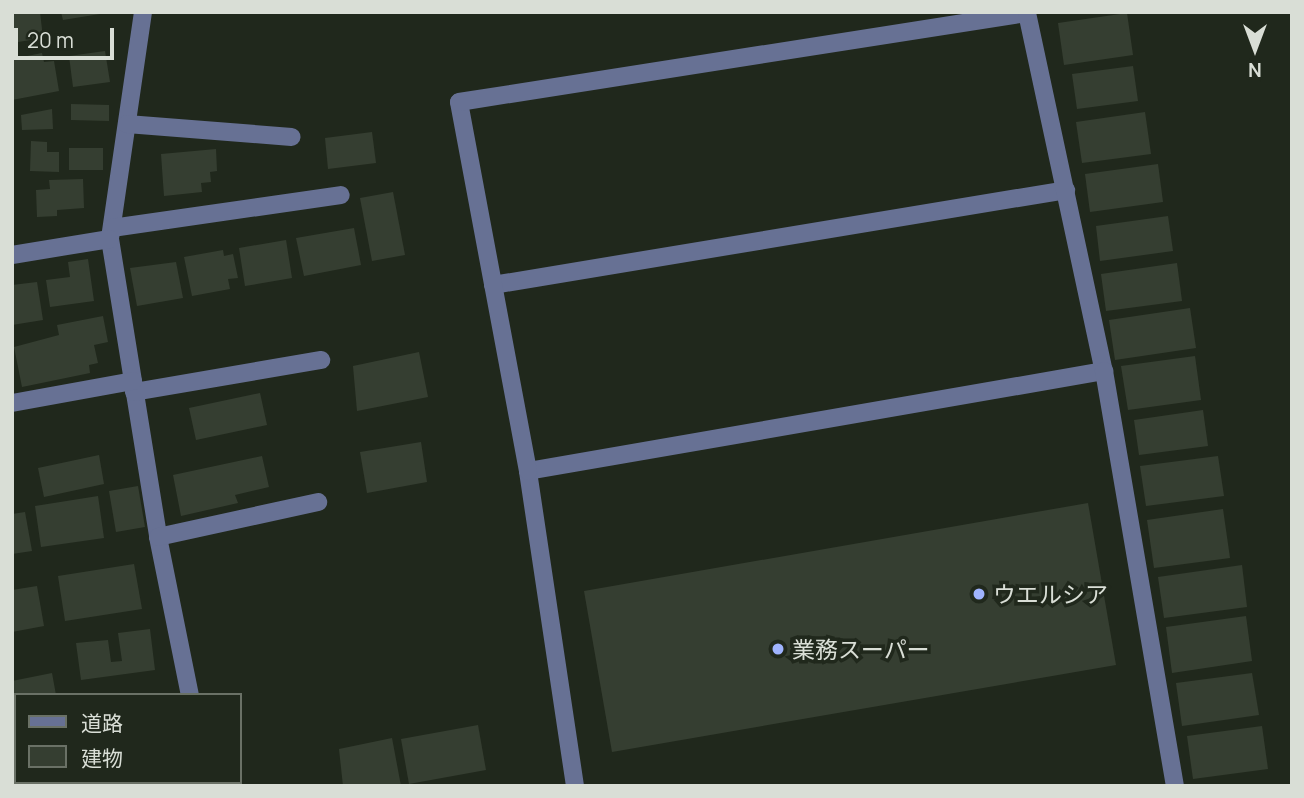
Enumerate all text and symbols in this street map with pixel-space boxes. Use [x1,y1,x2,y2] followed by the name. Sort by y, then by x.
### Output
[18,14,117,58] scale bar
[1220,14,1290,84] north arrow
[27,26,74,54] text: 20 m
[1248,57,1262,83] text: N
[993,580,1108,608] place label: ウエルシア
[971,586,987,602] marker: ウエルシア
[792,635,930,663] place label: 業務スーパー
[770,641,786,657] marker: 業務スーパー
[14,693,242,784] legend
[81,709,123,737] text: 道路
[81,744,123,772] text: 建物

